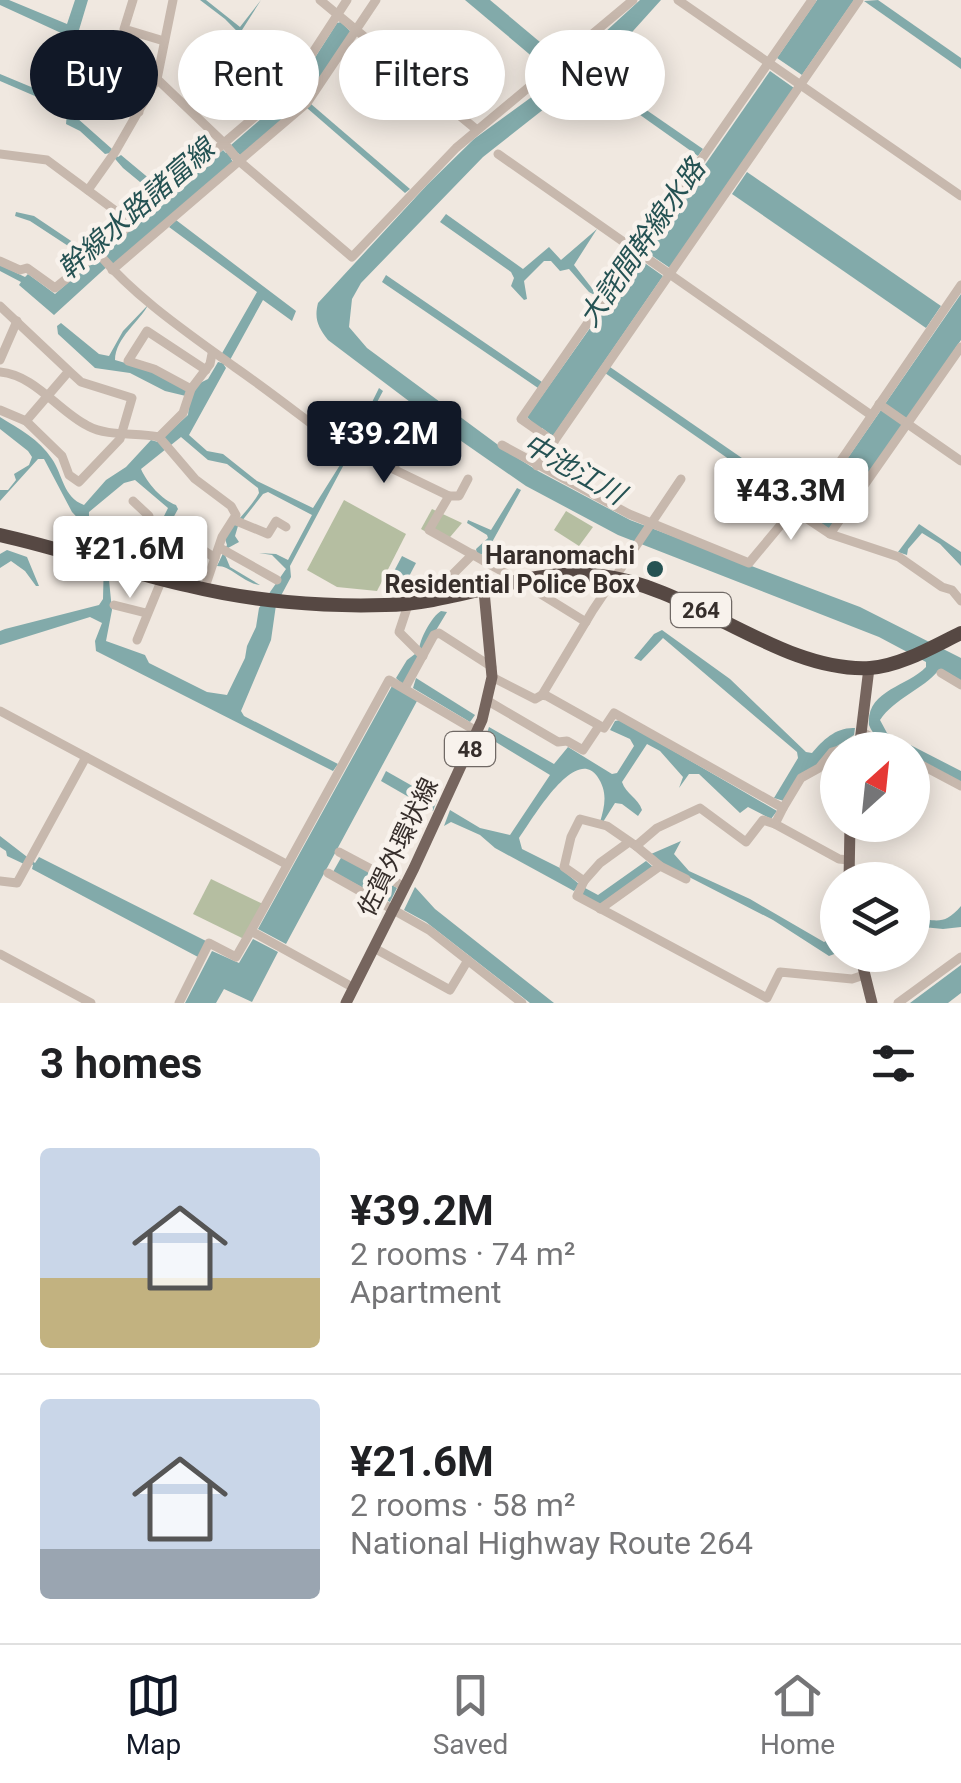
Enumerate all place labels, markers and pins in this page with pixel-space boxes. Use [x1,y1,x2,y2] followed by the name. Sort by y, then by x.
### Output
[303,401,465,486] pin: ¥39.2M
[710,458,872,543] pin: ¥43.3M
[49,516,211,601] pin: ¥21.6M
[385,541,635,599] place label: Haranomachi Residential Police Box
[644,558,666,580] marker: Haranomachi Residential Police Box

